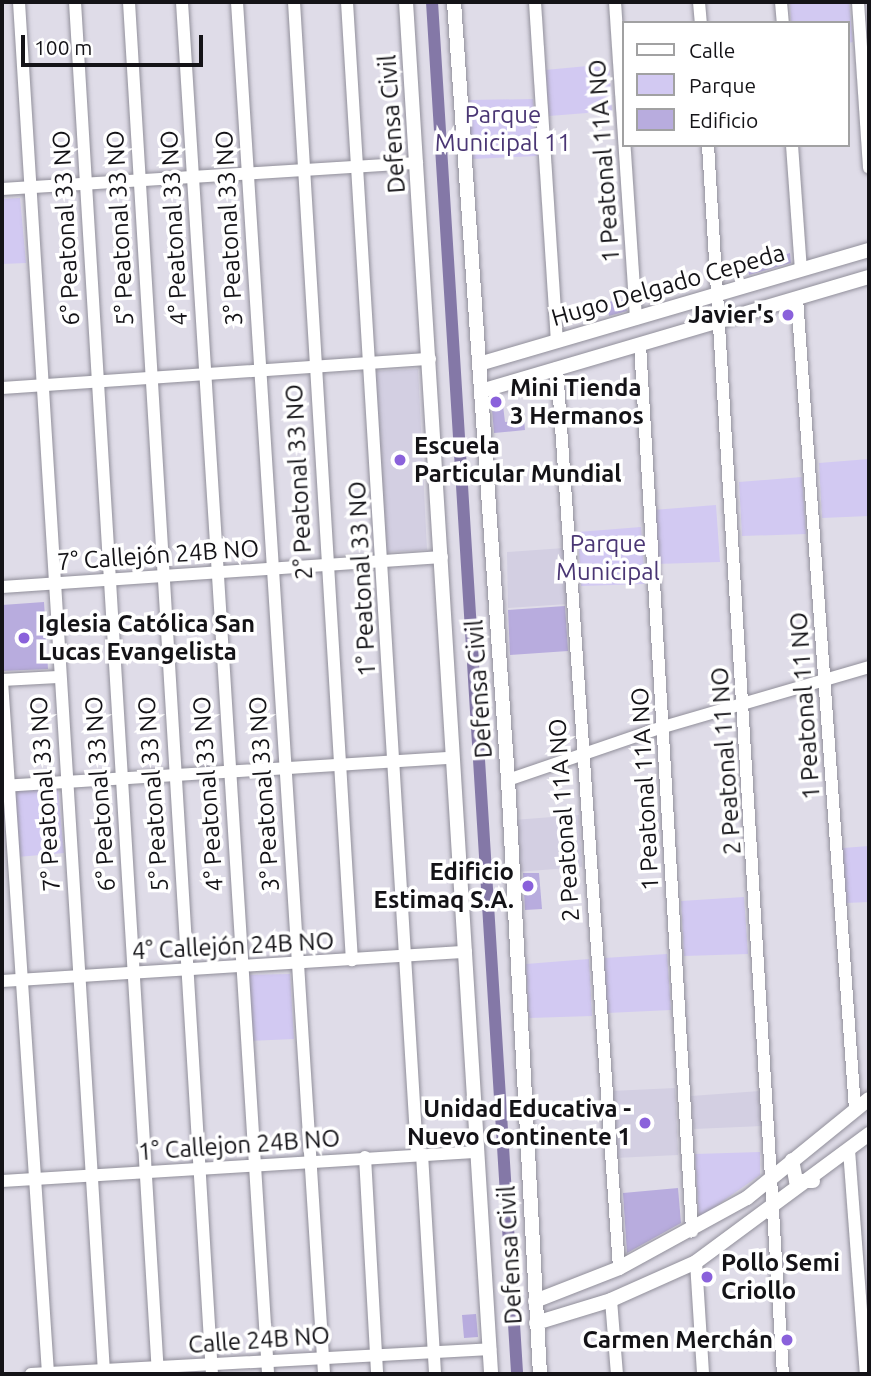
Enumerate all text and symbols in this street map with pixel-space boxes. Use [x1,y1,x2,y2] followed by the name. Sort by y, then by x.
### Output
[24,21,206,65] scale bar
[622,21,850,147] legend
[34,35,92,59] text: 100 m
[689,38,735,62] text: Calle
[373,54,411,194] street label: Defensa Civil
[583,58,625,264] street label: 1 Peatonal 11A NO
[689,73,756,97] text: Parque
[435,101,571,157] park label: Parque Municipal 11
[689,108,758,132] text: Edificio
[46,129,86,327] street label: 6° Peatonal 33 NO
[100,129,140,327] street label: 5° Peatonal 33 NO
[154,129,194,327] street label: 4° Peatonal 33 NO
[209,129,249,327] street label: 3° Peatonal 33 NO
[548,238,788,332] street label: Hugo Delgado Cepeda
[688,301,774,329] place label: Javier's
[780,307,796,323] marker: Javier's
[510,374,644,430] place label: Mini Tienda 3 Hermanos
[279,383,319,581] street label: 2° Peatonal 33 NO
[488,394,504,410] marker: Mini Tienda 3 Hermanos
[414,432,621,488] place label: Escuela Particular Mundial
[392,452,408,468] marker: Escuela Particular Mundial
[342,480,382,678] street label: 1° Peatonal 33 NO
[556,530,660,586] park label: Parque Municipal
[56,534,260,576] street label: 7° Callejón 24B NO
[38,610,255,666] place label: Iglesia Católica San Lucas Evangelista
[784,611,826,801] street label: 1 Peatonal 11 NO
[460,619,498,759] street label: Defensa Civil
[16,630,32,646] marker: Iglesia Católica San Lucas Evangelista
[705,666,747,856] street label: 2 Peatonal 11 NO
[625,687,665,891] street label: 1 Peatonal 11A NO
[24,695,66,893] street label: 7° Peatonal 33 NO
[79,695,121,893] street label: 6° Peatonal 33 NO
[132,695,174,893] street label: 5° Peatonal 33 NO
[187,695,229,893] street label: 4° Peatonal 33 NO
[243,695,285,893] street label: 3° Peatonal 33 NO
[543,717,585,923] street label: 2 Peatonal 11A NO
[374,858,514,914] place label: Edificio Estimaq S.A.
[520,878,536,894] marker: Edificio Estimaq S.A.
[131,926,335,966] street label: 4° Callejón 24B NO
[407,1095,631,1151] place label: Unidad Educativa - Nuevo Continente 1
[637,1115,653,1131] marker: Unidad Educativa - Nuevo Continente 1
[137,1124,341,1166] street label: 1° Callejon 24B NO
[492,1185,528,1325] street label: Defensa Civil
[721,1249,840,1305] place label: Pollo Semi Criollo
[699,1269,715,1285] marker: Pollo Semi Criollo
[187,1321,331,1359] street label: Calle 24B NO
[583,1326,773,1354] place label: Carmen Merchán
[779,1332,795,1348] marker: Carmen Merchán

